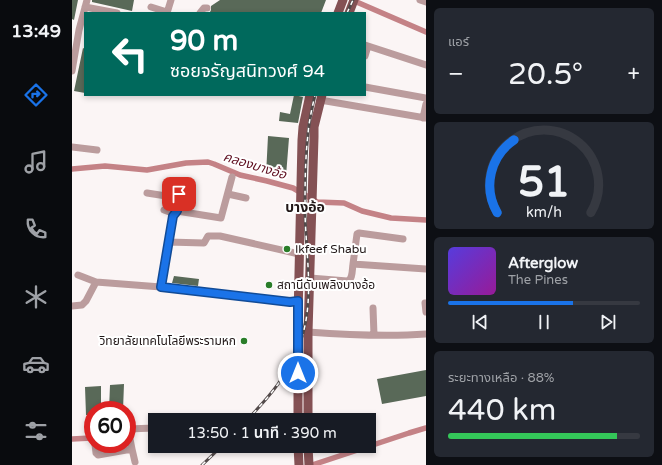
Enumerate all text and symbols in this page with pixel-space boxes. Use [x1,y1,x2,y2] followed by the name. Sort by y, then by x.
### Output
[11,20,61,42] text: 13:49
[170,24,238,58] text: 90 m
[104,28,156,80] icon: left
[448,34,469,50] text: แอร์
[508,56,583,93] text: 20.5°
[170,60,325,82] text: ซอยจรัญสนิทวงศ์ 94
[448,61,464,87] text: −
[628,61,640,87] text: +
[22,81,50,109] icon: directions
[22,148,50,176] icon: music
[221,149,289,183] water label: คลองบางอ้อ
[518,158,570,208] text: 51
[162,177,196,211] pin
[168,183,190,205] icon: arrive
[285,199,325,216] district label: บางอ้อ
[526,204,562,221] text: km/h
[22,215,50,243] icon: phone
[295,242,367,256] place label: Ikfeef Shabu
[282,244,292,254] marker: Ikfeef Shabu
[508,254,578,272] text: Afterglow
[508,272,568,288] text: The Pines
[277,278,375,292] place label: สถานีดับเพลิงบางอ้อ
[264,280,274,290] marker: สถานีดับเพลิงบางอ้อ
[22,283,50,311] icon: climate
[469,311,491,333] icon: previous
[533,311,555,333] icon: pause
[597,311,619,333] icon: next
[98,334,236,348] place label: วิทยาลัยเทคโนโลยีพระรามหก
[239,336,249,346] marker: วิทยาลัยเทคโนโลยีพระรามหก
[22,350,50,378] icon: car
[277,352,319,394] position arrow
[448,370,554,386] text: ระยะทางเหลือ · 88%
[448,392,556,429] text: 440 km
[84,401,136,453] speed limit sign: 60
[22,417,50,445] icon: filters
[187,424,337,442] text: 13:50 · 1 นาที · 390 m

